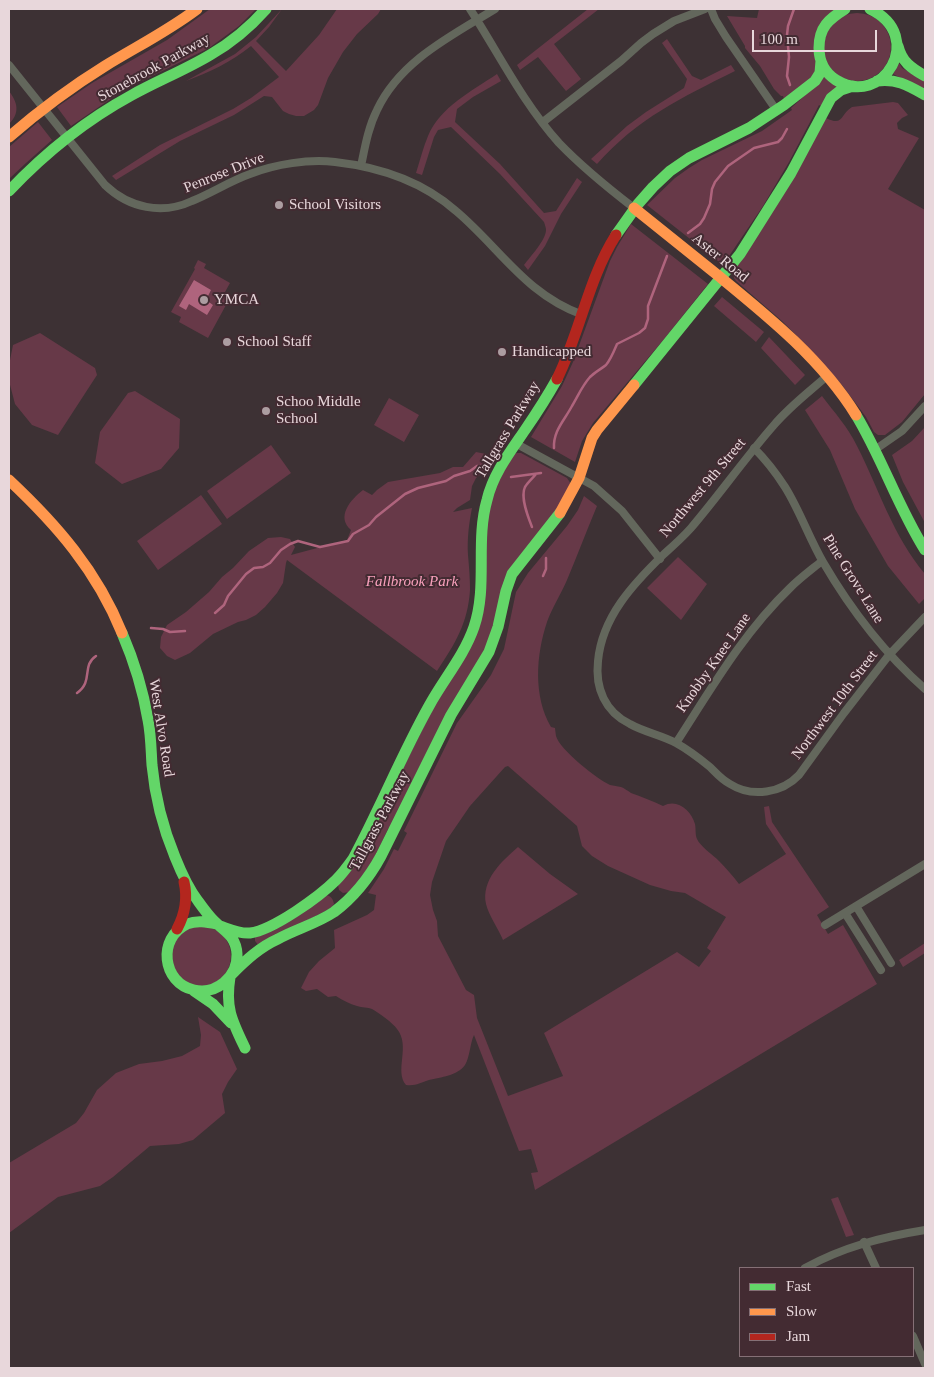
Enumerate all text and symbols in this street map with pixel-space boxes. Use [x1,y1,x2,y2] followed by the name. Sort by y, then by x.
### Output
[754,20,879,52] scale bar
[95,30,213,106] street label: Stonebrook Parkway
[760,31,798,47] text: 100 m
[181,149,267,197] street label: Penrose Drive
[289,196,381,214] place label: School Visitors
[273,199,285,211] marker: School Visitors
[688,230,752,286] street label: Aster Road
[214,291,259,309] place label: YMCA
[198,294,210,306] marker: YMCA
[237,333,311,351] place label: School Staff
[221,336,233,348] marker: School Staff
[512,343,591,361] place label: Handicapped
[496,346,508,358] marker: Handicapped
[472,378,544,482] street label: Tallgrass Parkway
[276,393,361,428] place label: Schoo Middle School
[260,405,272,417] marker: Schoo Middle School
[656,435,750,541] street label: Northwest 9th Street
[818,531,888,627] street label: Pine Grove Lane
[366,573,458,591] park label: Fallbrook Park
[673,610,755,716] street label: Knobby Knee Lane
[788,647,882,763] street label: Northwest 10th Street
[144,678,178,778] street label: West Alvo Road
[346,768,414,874] street label: Tallgrass Parkway
[739,1267,914,1357] legend
[786,1278,811,1294] text: Fast
[786,1303,817,1319] text: Slow
[786,1328,810,1344] text: Jam

